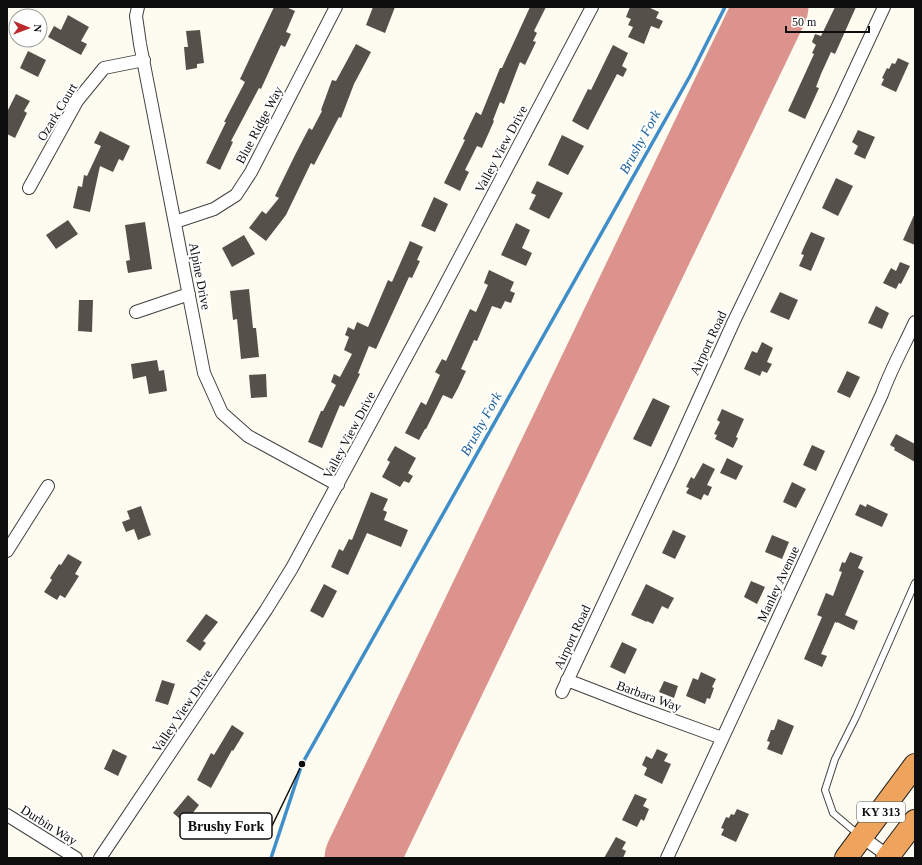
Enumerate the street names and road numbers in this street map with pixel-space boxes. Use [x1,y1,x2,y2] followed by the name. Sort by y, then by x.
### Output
[34,80,80,144] street label: Ozark Court
[232,83,286,166] street label: Blue Ridge Way
[472,103,530,195] street label: Valley View Drive
[186,241,214,311] street label: Alpine Drive
[687,308,730,377] street label: Airport Road
[320,389,378,481] street label: Valley View Drive
[754,544,802,624] street label: Manley Avenue
[551,602,594,671] street label: Airport Road
[149,667,215,755] street label: Valley View Drive
[615,677,684,715] street label: Barbara Way
[18,802,80,848] street label: Durbin Way
[857,802,905,822] road number: KY 313

